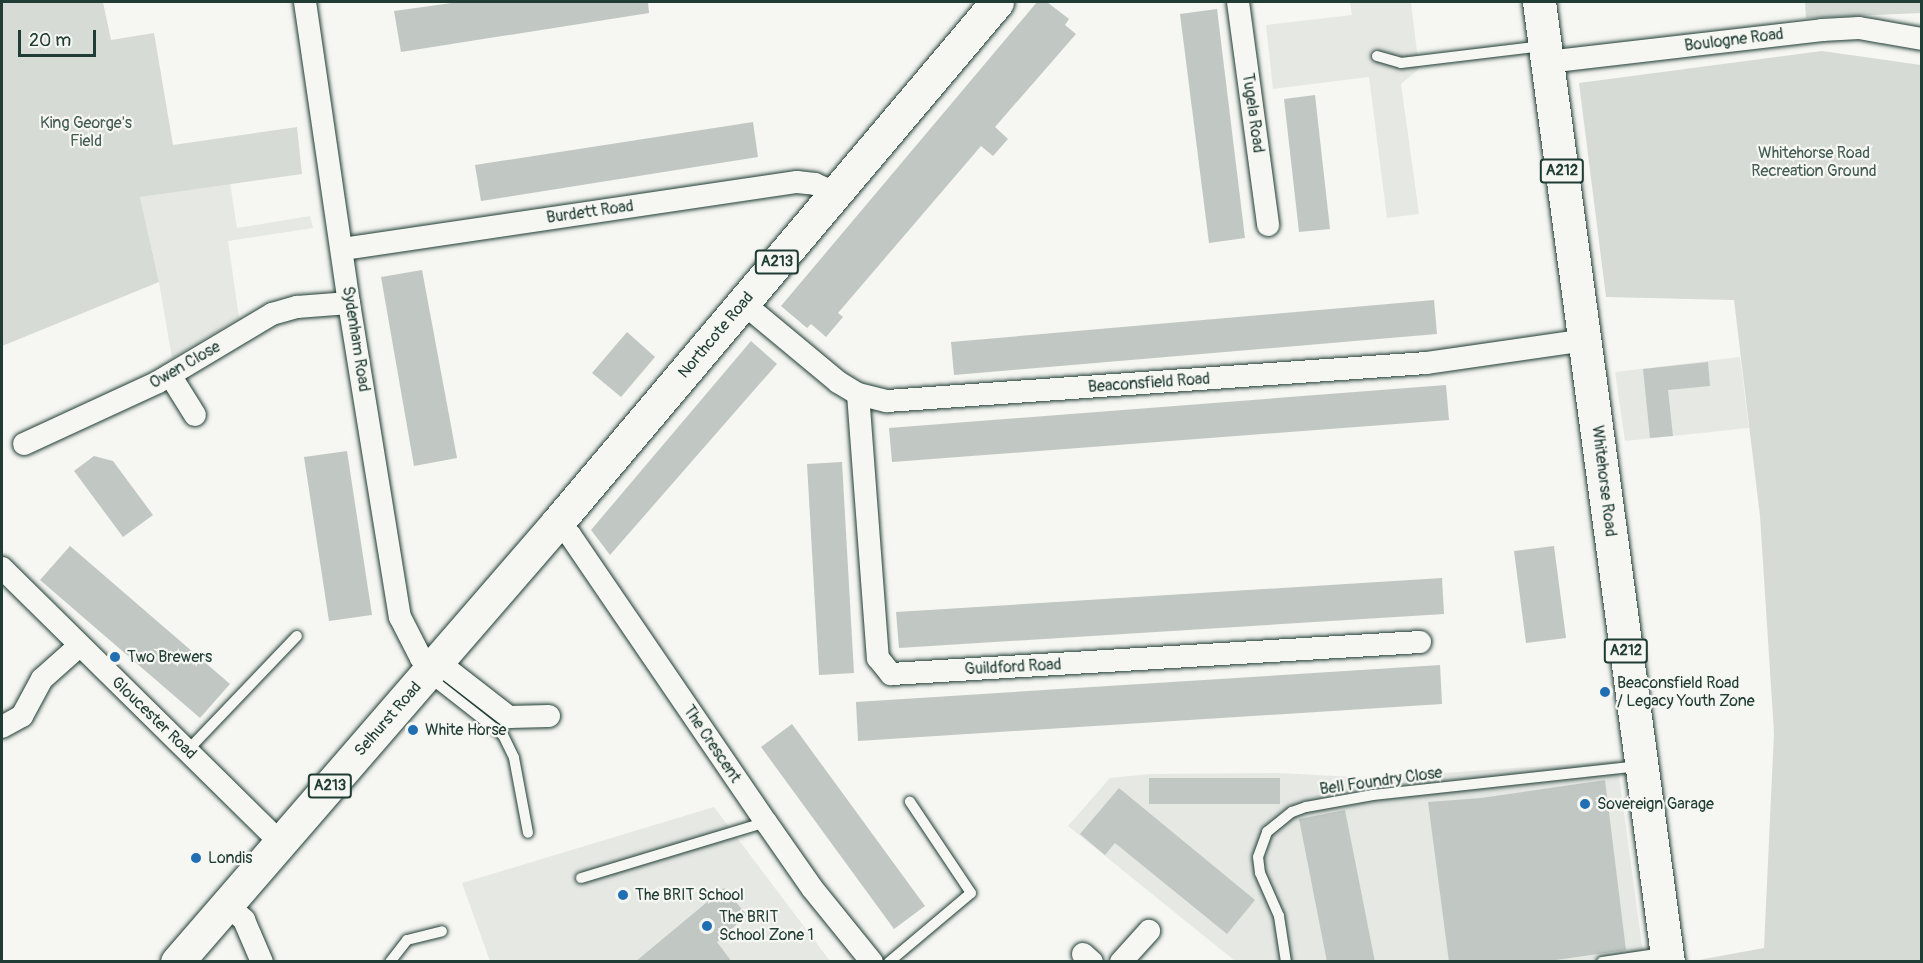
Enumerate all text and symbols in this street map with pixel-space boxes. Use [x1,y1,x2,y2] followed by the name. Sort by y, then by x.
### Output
[21,18,99,56] scale bar
[1683,24,1785,56] street label: Boulogne Road
[29,29,71,52] text: 20 m
[1238,72,1268,154] street label: Tugela Road
[40,113,132,151] park label: King George's Field
[1751,143,1877,181] park label: Whitehorse Road Recreation Ground
[1540,159,1584,183] road number: A212
[545,196,635,228] street label: Burdett Road
[754,250,800,274] road number: A213
[338,285,374,393] street label: Sydenham Road
[674,288,758,382] street label: Northcote Road
[146,337,224,393] street label: Owen Close
[1087,369,1211,397] street label: Beaconsfield Road
[1588,424,1620,538] street label: Whitehorse Road
[1604,639,1648,663] road number: A212
[127,647,212,667] place label: Two Brewers
[108,650,122,664] marker: Two Brewers
[964,655,1062,679] street label: Guildford Road
[108,673,200,763] street label: Gloucester Road
[1617,673,1755,711] place label: Beaconsfield Road / Legacy Youth Zone
[350,678,426,760] street label: Selhurst Road
[1598,685,1612,699] marker: Beaconsfield Road / Legacy Youth Zone
[679,702,745,786] street label: The Crescent
[425,720,506,740] place label: White Horse
[406,723,420,737] marker: White Horse
[1318,763,1444,799] street label: Bell Foundry Close
[308,774,352,798] road number: A213
[1597,794,1714,814] place label: Sovereign Garage
[1578,797,1592,811] marker: Sovereign Garage
[208,848,252,868] place label: Londis
[189,851,203,865] marker: Londis
[635,885,744,905] place label: The BRIT School
[616,888,630,902] marker: The BRIT School
[719,907,814,945] place label: The BRIT School Zone 1
[700,919,714,933] marker: The BRIT School Zone 1

